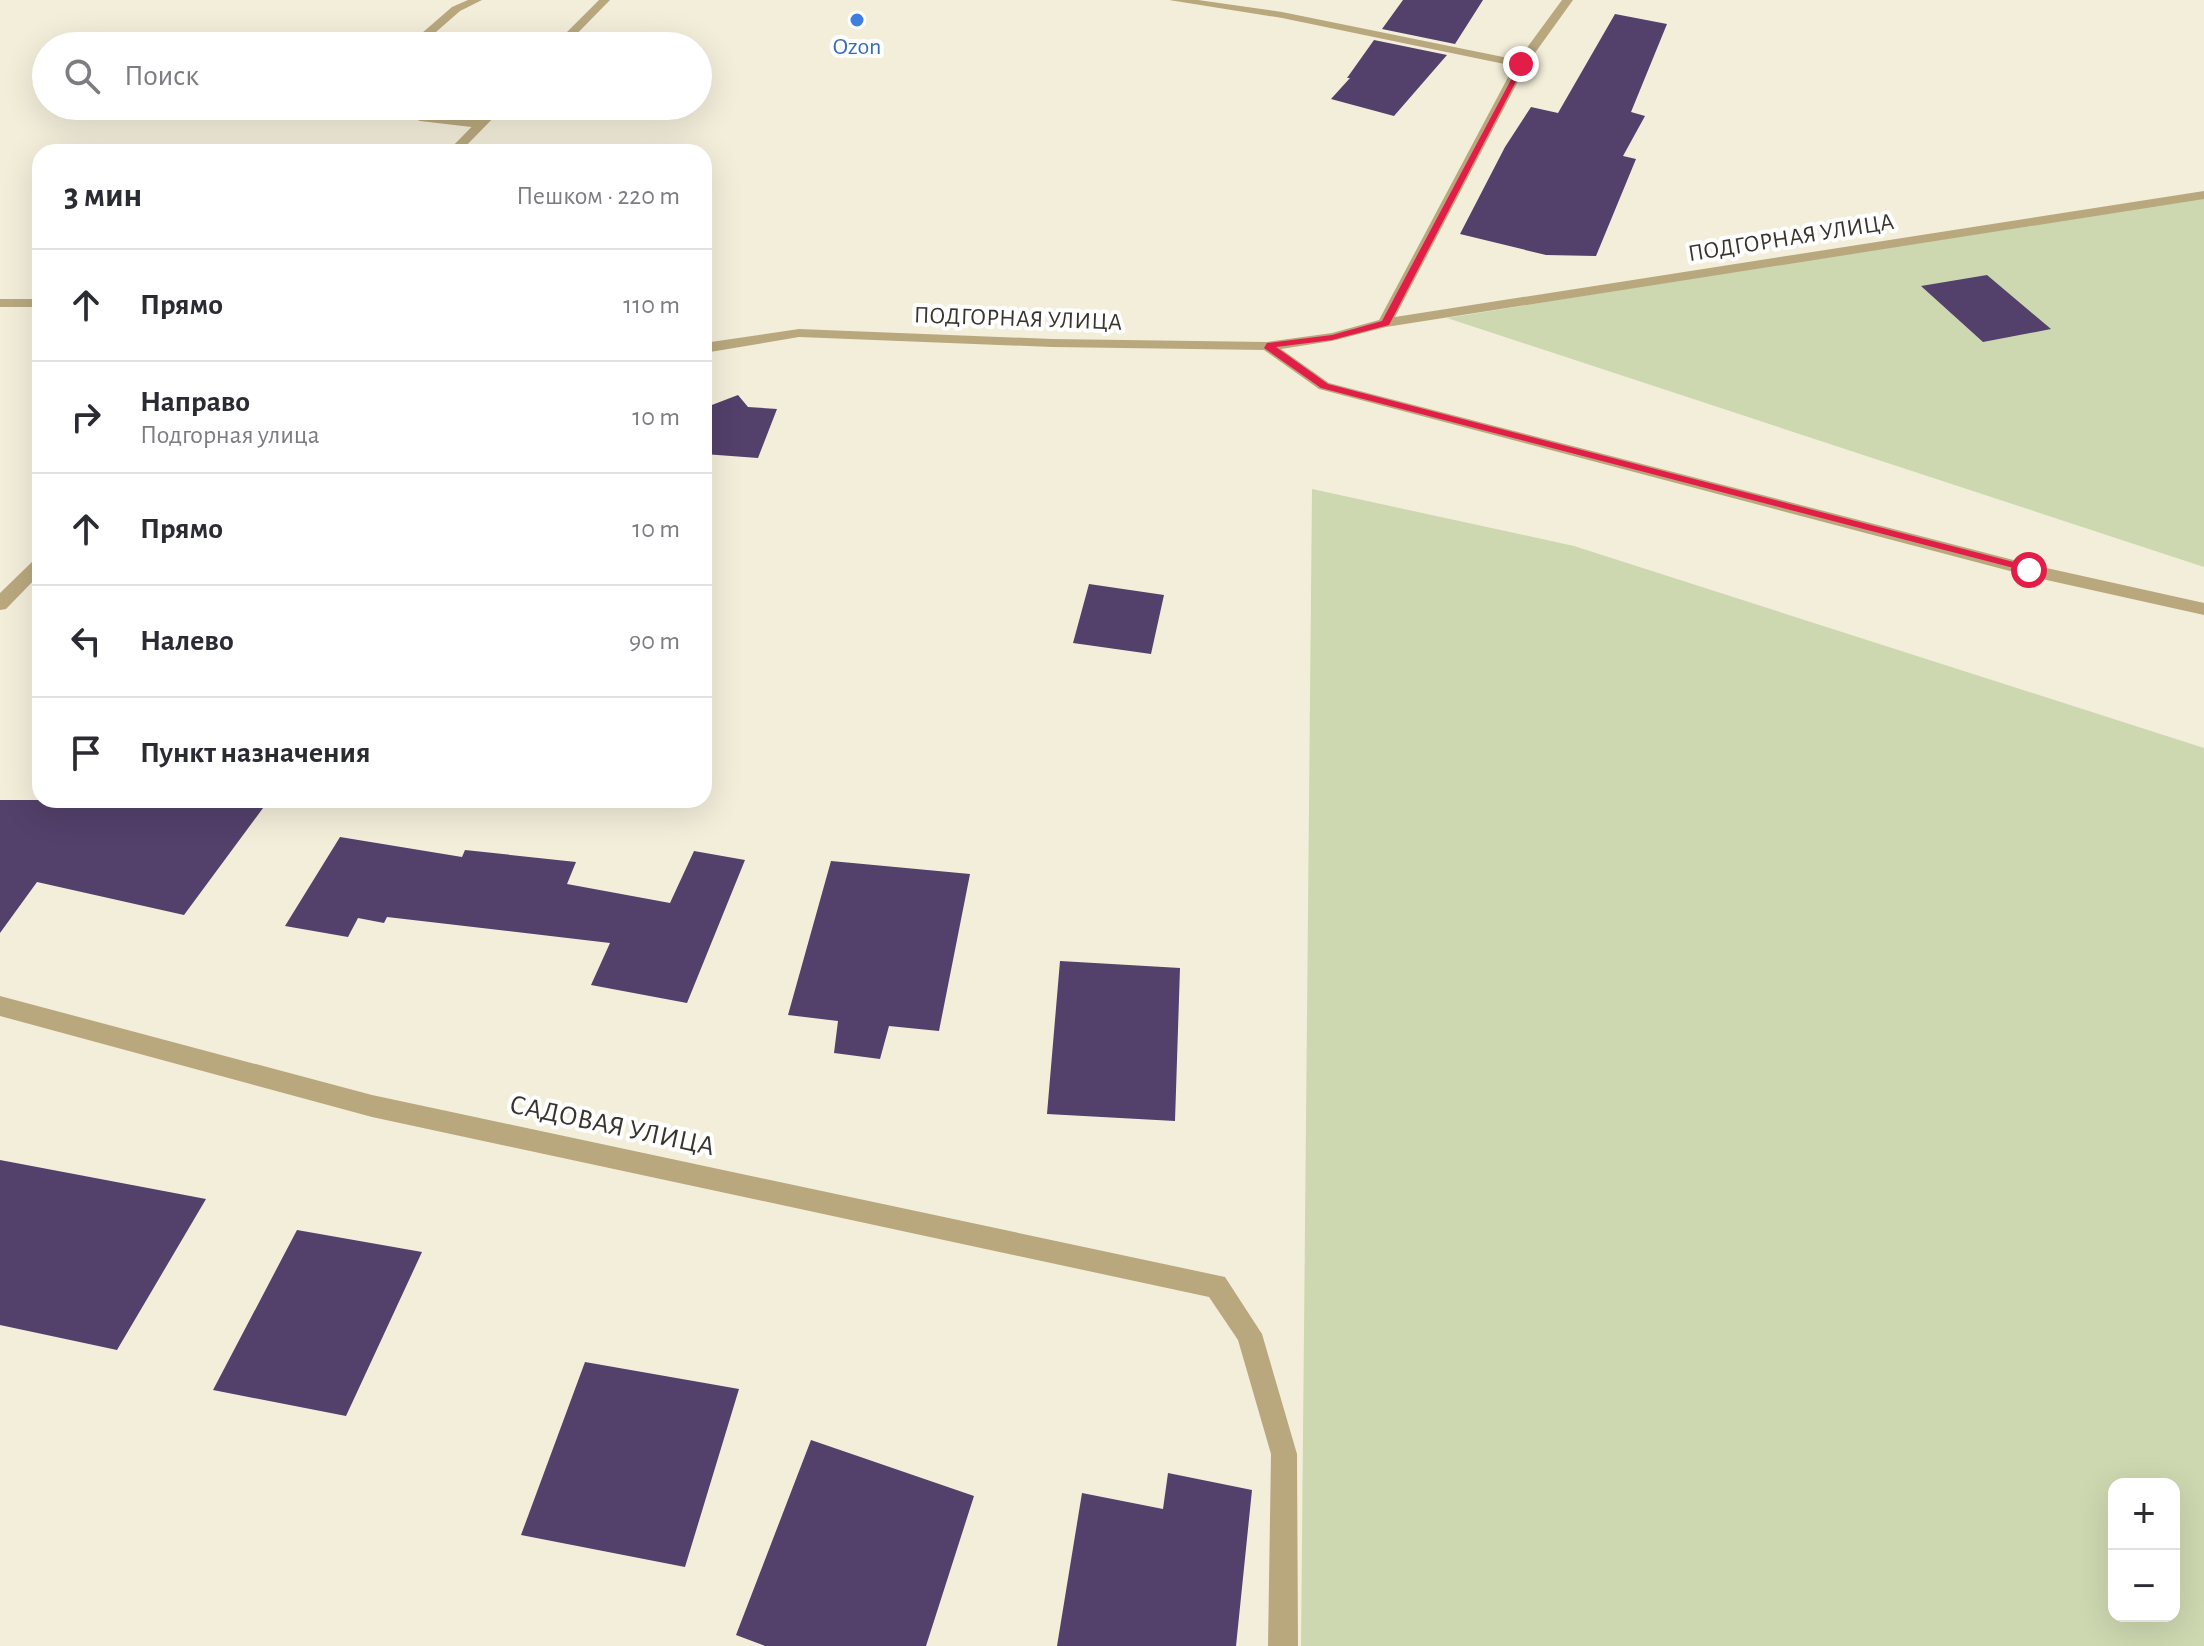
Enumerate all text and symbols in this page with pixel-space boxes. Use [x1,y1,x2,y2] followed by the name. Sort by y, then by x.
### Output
[848,11,866,29] marker: Ozon
[32,32,712,120] search box
[833,35,881,59] place label: Ozon
[1503,46,1539,82] route end
[60,54,104,98] icon: search
[124,61,199,91] text: Поиск
[64,179,142,213] text: 3 мин
[516,183,680,209] text: Пешком · 220 m
[1686,210,1896,266] street label: ПОДГОРНАЯ УЛИЦА
[64,283,108,327] icon: ahead
[140,290,223,320] text: Прямо
[623,292,680,318] text: 110 m
[913,303,1123,335] street label: ПОДГОРНАЯ УЛИЦА
[140,387,250,417] text: Направо
[64,395,108,439] icon: right
[632,404,680,430] text: 10 m
[140,422,320,448] text: Подгорная улица
[64,507,108,551] icon: ahead
[140,514,223,544] text: Прямо
[632,516,680,542] text: 10 m
[2011,552,2047,588] route start
[64,619,108,663] icon: left
[140,626,234,656] text: Налево
[629,628,680,654] text: 90 m
[64,731,108,775] icon: arrive
[140,738,371,768] text: Пункт назначения
[507,1091,717,1161] street label: САДОВАЯ УЛИЦА
[2108,1478,2180,1622] map controls
[2108,1478,2180,1550] button: +
[2108,1550,2180,1622] button: −

